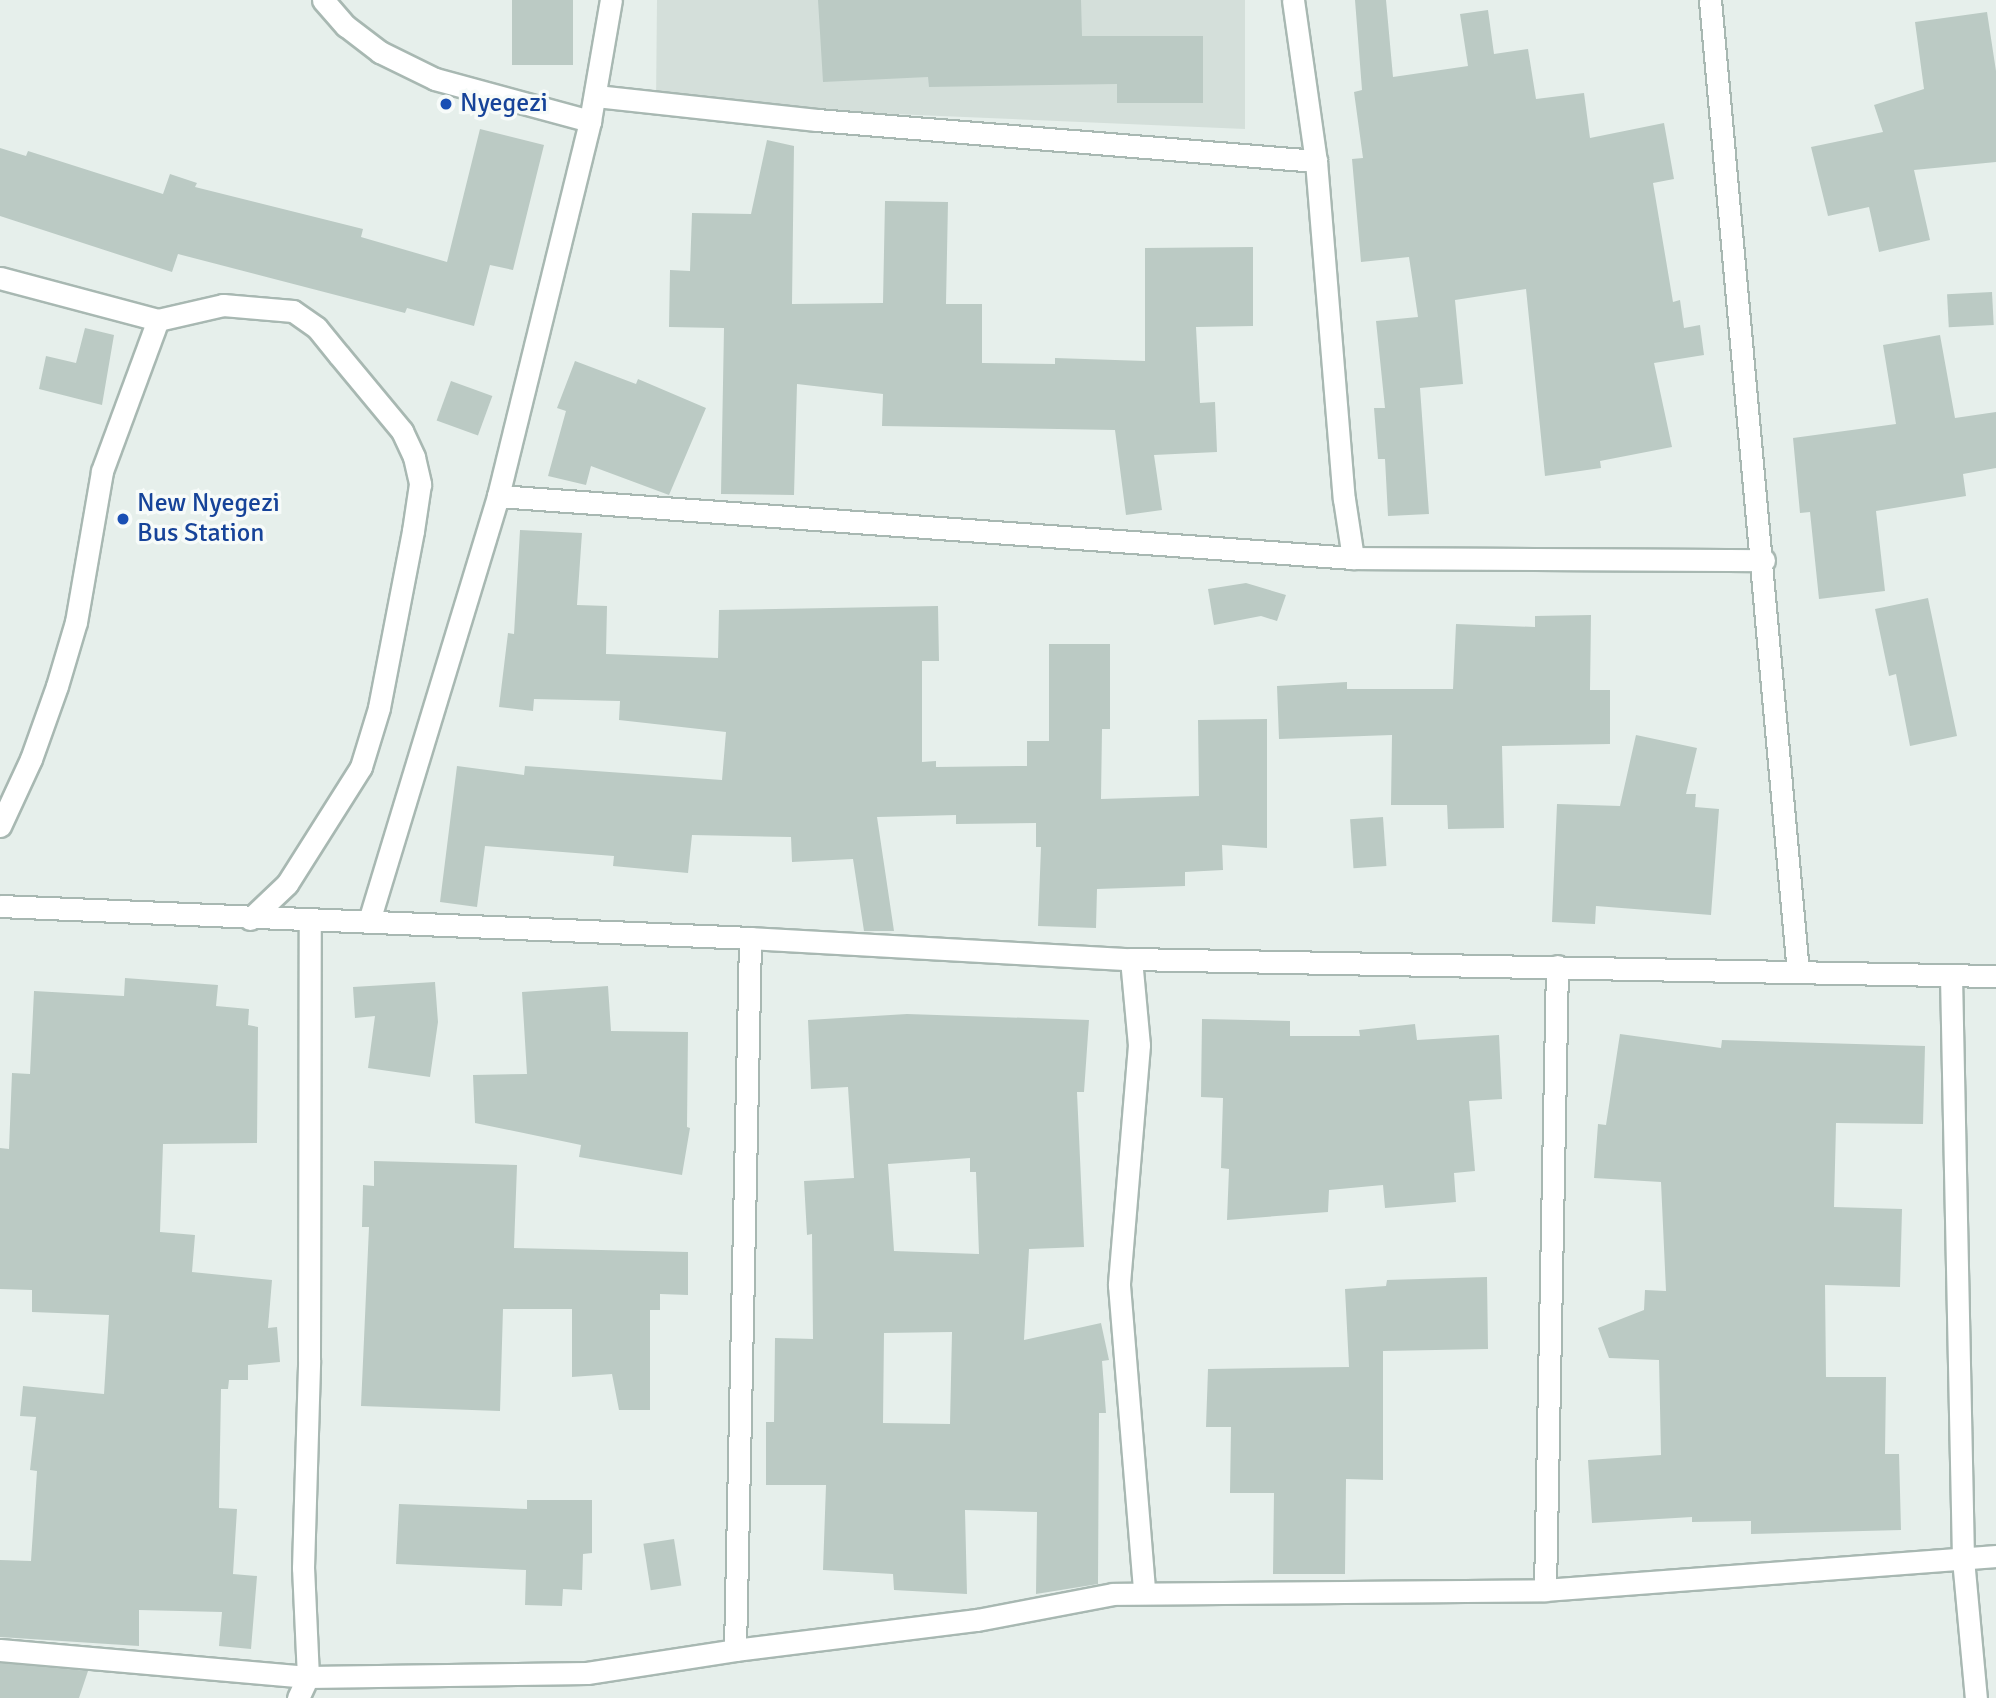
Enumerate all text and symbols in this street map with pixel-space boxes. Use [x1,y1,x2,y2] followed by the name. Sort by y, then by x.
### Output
[460,88,548,120] place label: Nyegezi
[438,96,454,112] marker: Nyegezi
[137,488,280,550] place label: New Nyegezi Bus Station
[115,511,131,527] marker: New Nyegezi Bus Station

